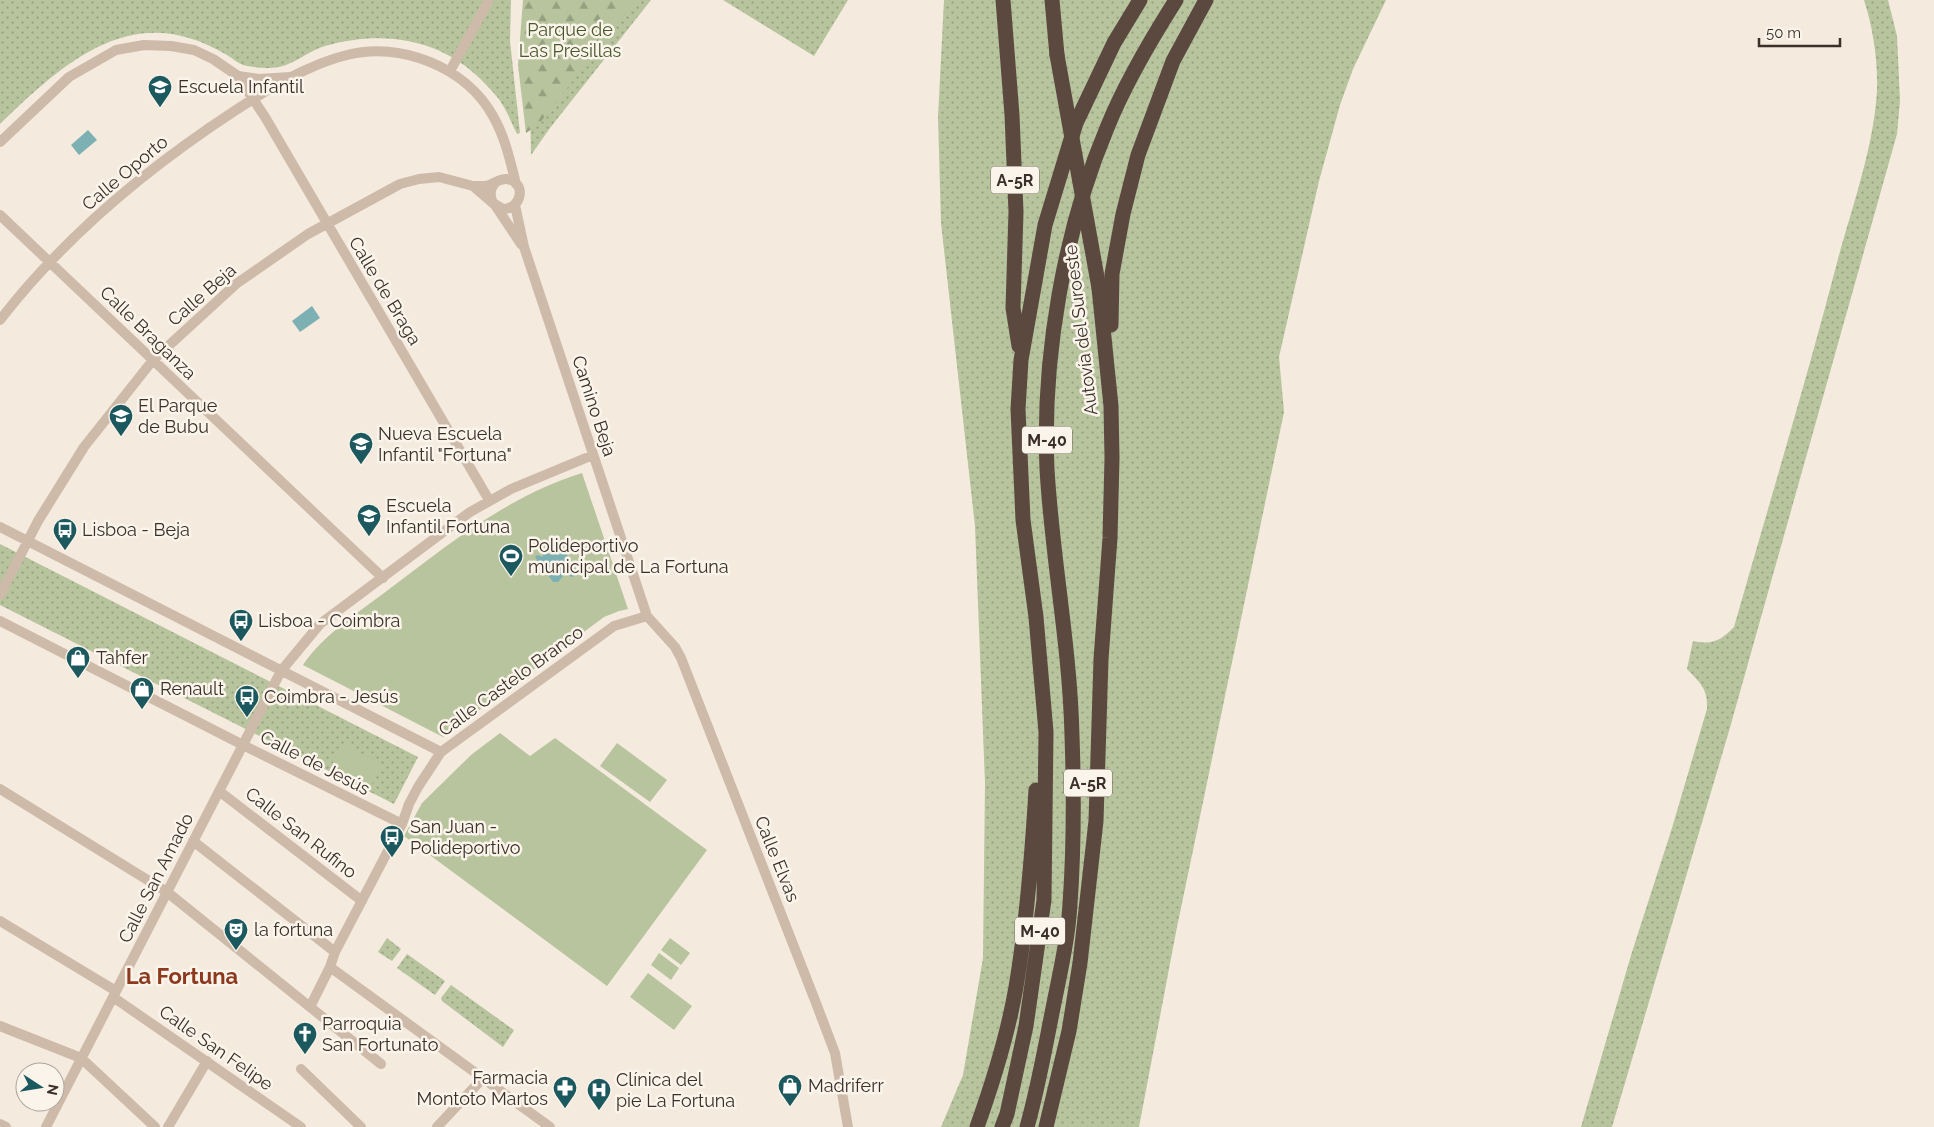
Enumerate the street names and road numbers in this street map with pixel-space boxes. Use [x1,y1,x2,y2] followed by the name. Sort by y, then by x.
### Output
[78,131,172,214] street label: Calle Oporto
[991,166,1039,194] road number: A-5R
[345,233,426,349] street label: Calle de Braga
[1060,243,1101,416] street label: Autovía del Suroeste
[163,259,240,330] street label: Calle Beja
[96,282,201,384] street label: Calle Braganza
[568,353,621,459] street label: Camino Beja
[1022,426,1072,454] road number: M-40
[434,621,587,740] street label: Calle Castelo Branco
[257,726,374,799] street label: Calle de Jesús
[1064,770,1112,796] road number: A-5R
[241,783,361,883] street label: Calle San Rufino
[114,809,197,946] street label: Calle San Amado
[751,813,804,905] street label: Calle Elvas
[1015,918,1065,944] road number: M-40
[155,1001,278,1095] street label: Calle San Felipe

